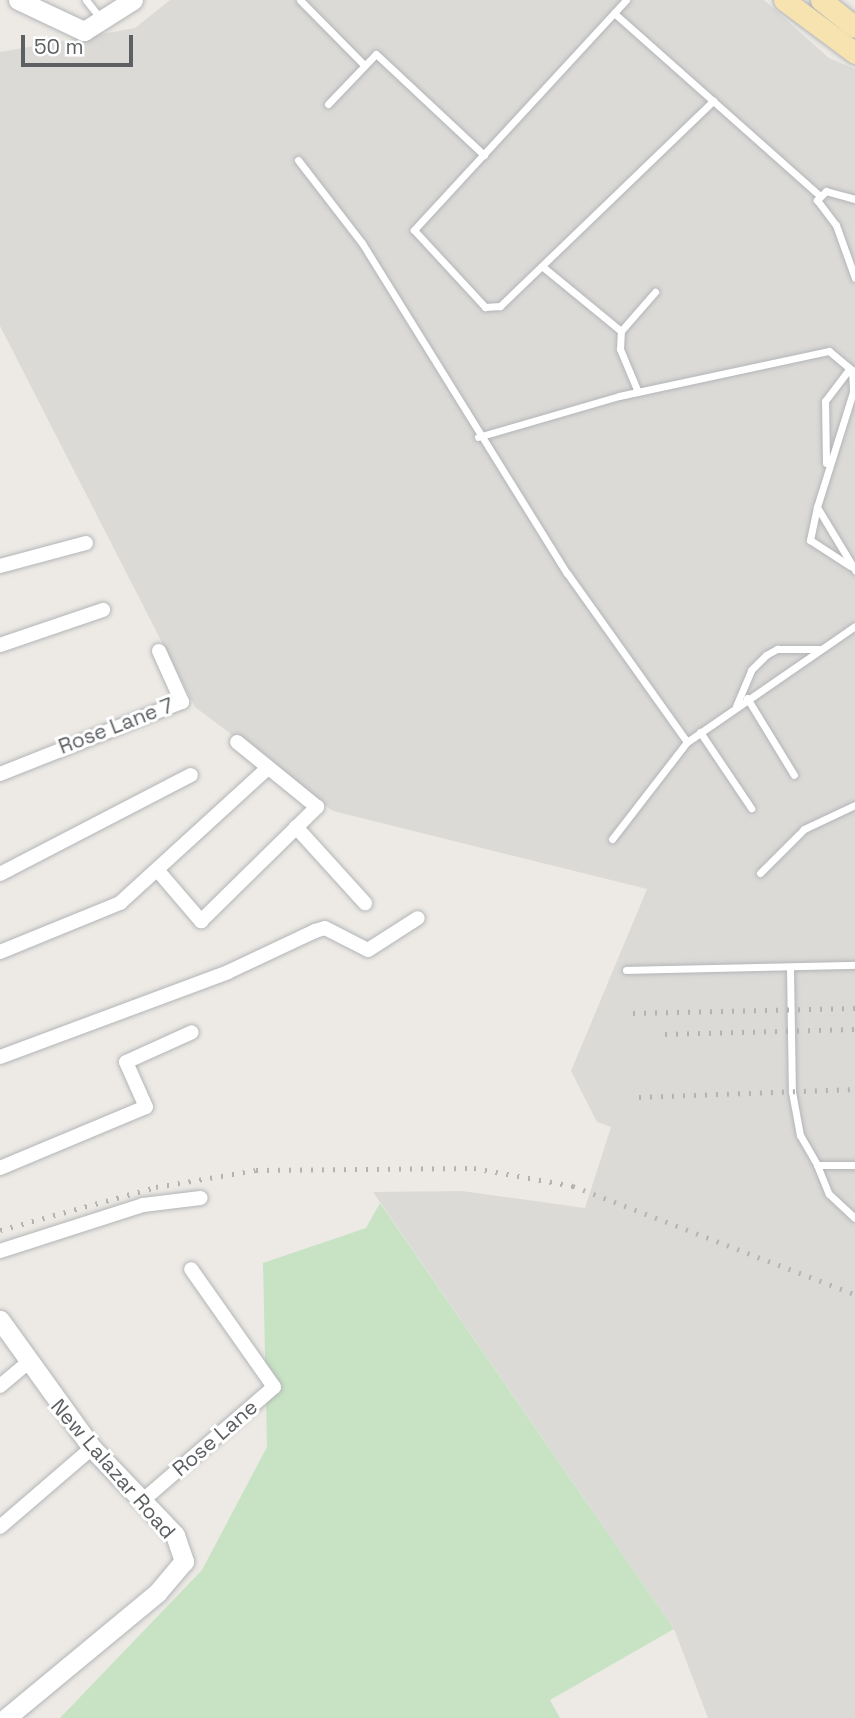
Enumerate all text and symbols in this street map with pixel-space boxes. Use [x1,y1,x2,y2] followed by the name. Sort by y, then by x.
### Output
[24,21,136,65] scale bar
[34,33,84,60] text: 50 m
[55,693,177,759] street label: Rose Lane 7
[45,1394,181,1544] street label: New Lalazar Road
[167,1394,263,1482] street label: Rose Lane

